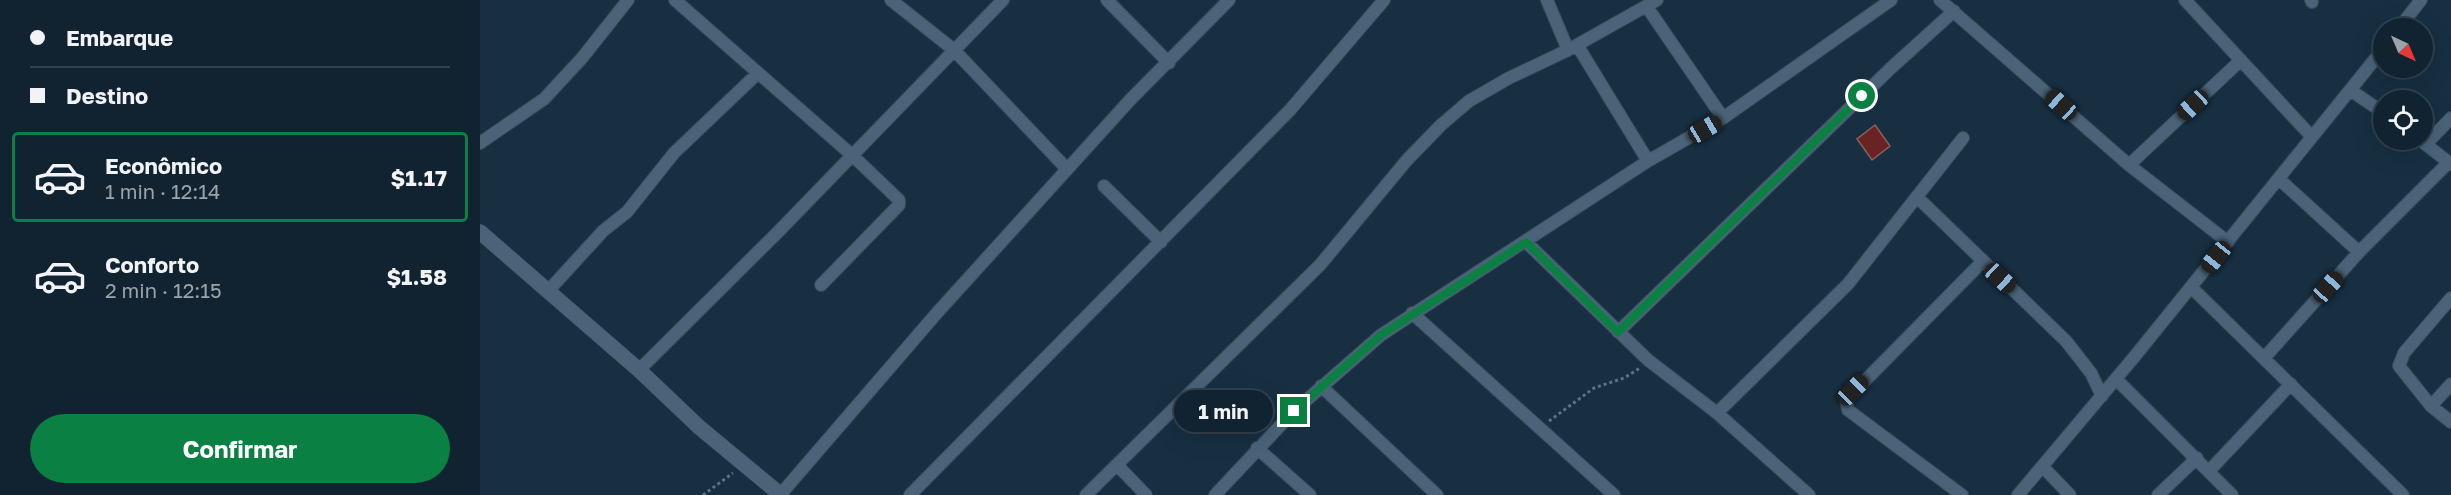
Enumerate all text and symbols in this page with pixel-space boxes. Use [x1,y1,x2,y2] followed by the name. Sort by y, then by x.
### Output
[2373,18,2433,78] north arrow
[2373,18,2433,150] map controls
[66,24,173,51] text: Embarque
[66,82,148,109] text: Destino
[1848,82,1875,109] route start
[2042,86,2080,124] car
[2174,86,2212,124] car
[2373,90,2433,150] button: locate
[1685,112,1725,146] car
[33,150,87,204] icon: car
[105,152,222,179] text: Econômico
[391,164,447,191] text: $1.17
[105,179,220,203] text: 1 min · 12:14
[2198,237,2234,277] car
[33,249,87,303] icon: car
[105,251,199,278] text: Conforto
[1981,259,2019,297] car
[386,263,447,290] text: $1.58
[2309,268,2347,306] car
[105,278,222,302] text: 2 min · 12:15
[1834,371,1872,409] car
[1174,390,1273,432] callout: 1 min
[1280,397,1307,424] route end
[1198,399,1249,423] text: 1 min
[30,414,450,483] button: Confirmar

